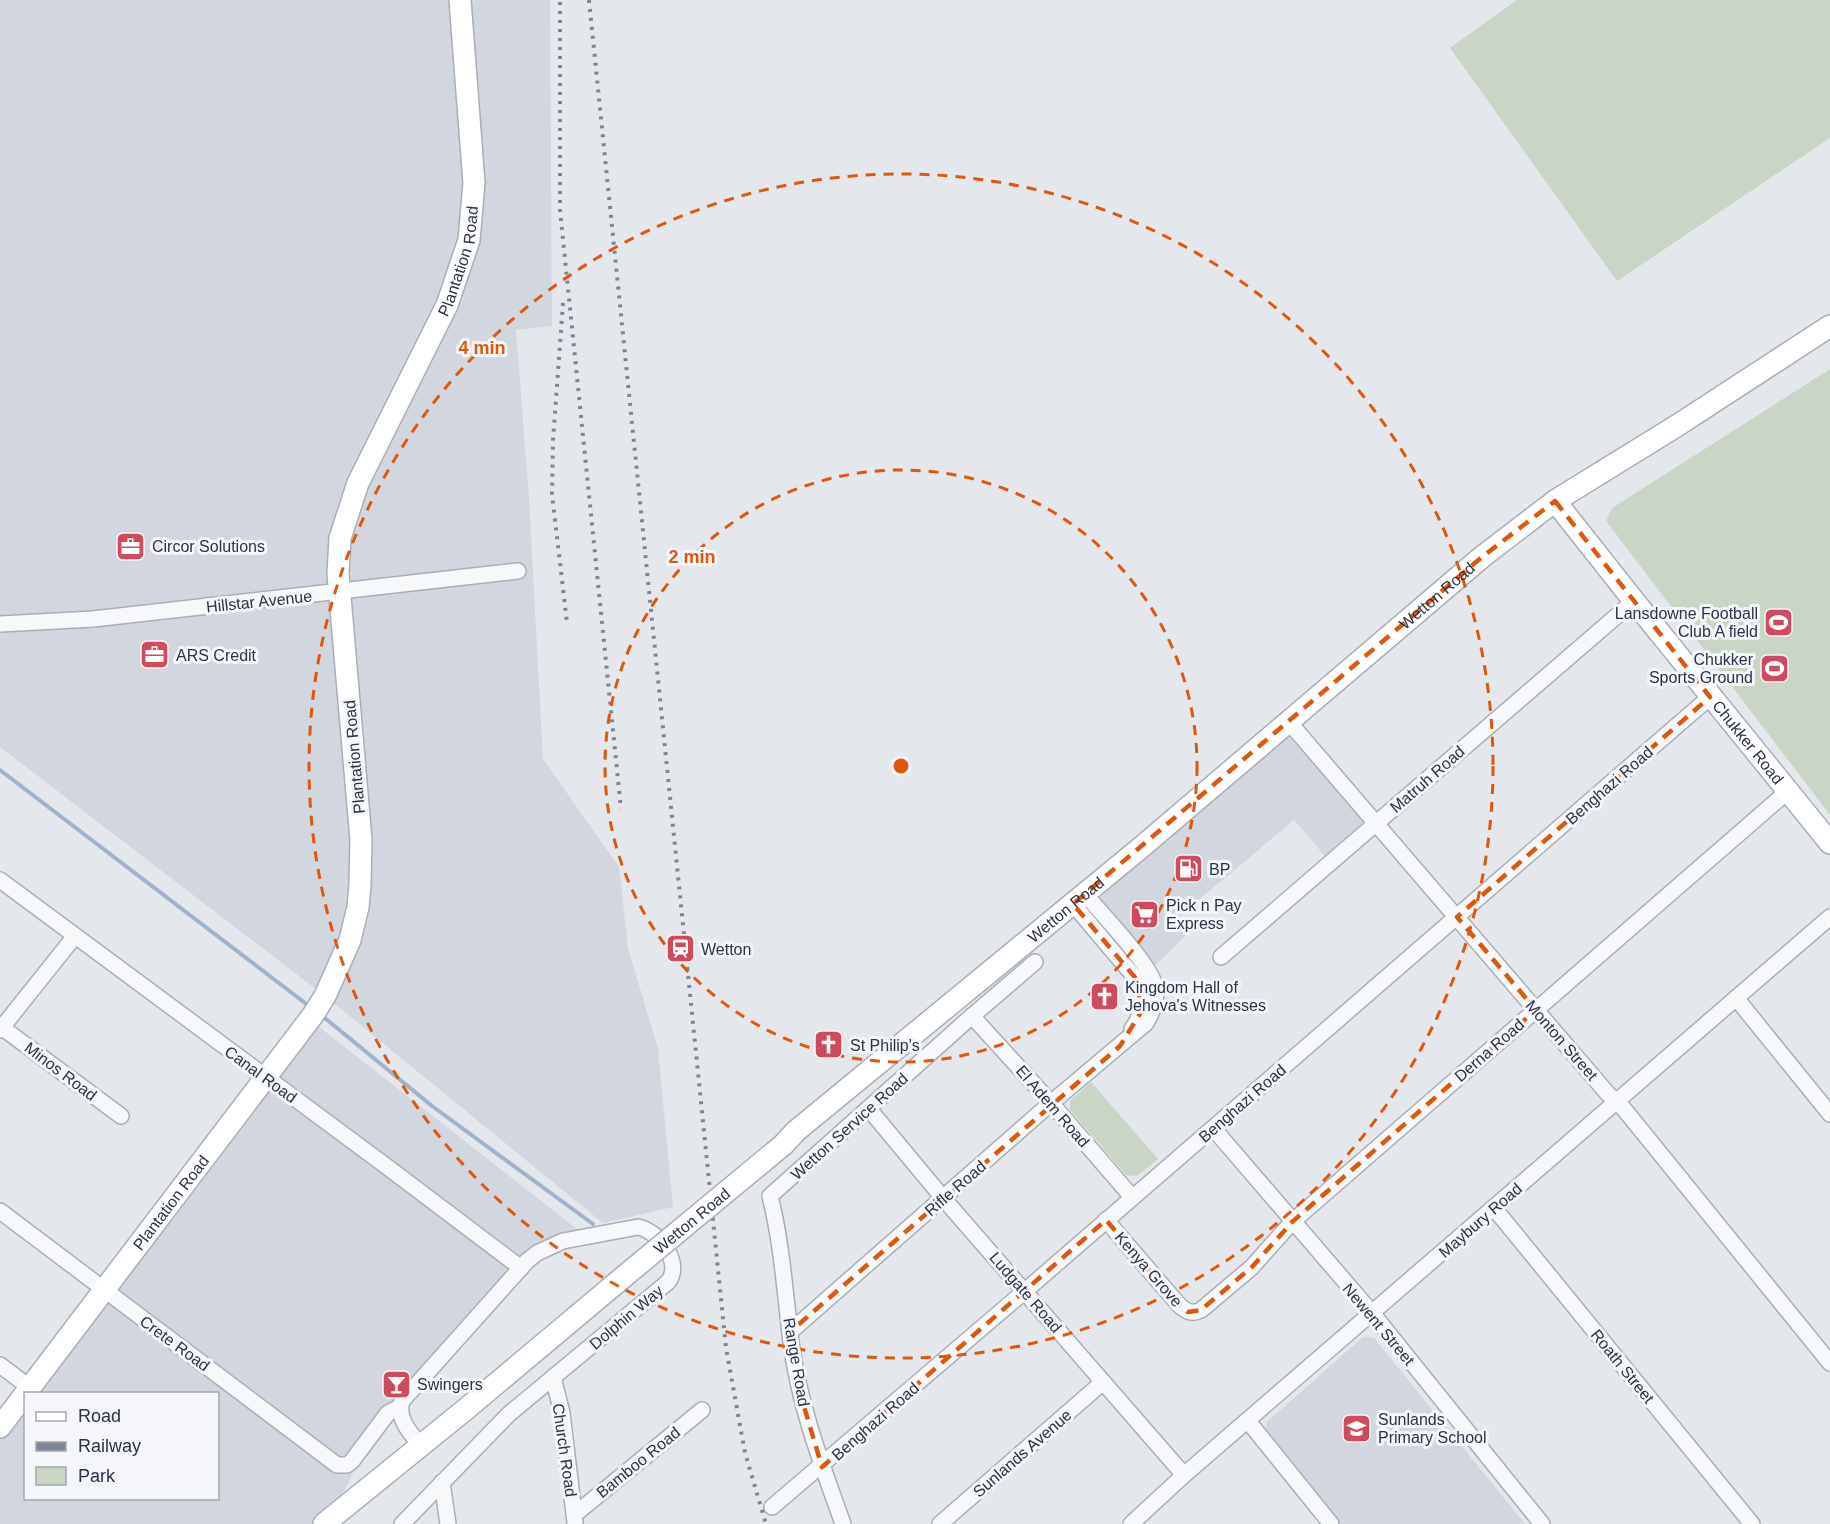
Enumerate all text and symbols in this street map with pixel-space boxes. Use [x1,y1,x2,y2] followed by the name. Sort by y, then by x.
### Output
[435,205,481,319] street label: Plantation Road
[458,338,506,358] text: 4 min
[115,530,147,562] office icon: Circor Solutions
[152,538,265,555] place label: Circor Solutions
[668,547,716,567] text: 2 min
[1396,559,1478,633] street label: Wetton Road
[205,587,313,616] street label: Hillstar Avenue
[1615,605,1758,640] place label: Lansdowne Football Club A field
[1763,606,1795,638] sports icon: Lansdowne Football Club A field
[139,639,171,671] office icon: ARS Credit
[176,647,257,664] place label: ARS Credit
[1649,651,1754,686] place label: Chukker Sports Ground
[1758,652,1790,684] sports icon: Chukker Sports Ground
[1709,697,1787,788] street label: Chukker Road
[341,700,368,814] street label: Plantation Road
[1387,743,1468,816] street label: Matruh Road
[1562,743,1656,828] street label: Benghazi Road
[891,756,911,776] centre of rings
[1172,853,1204,885] fuel station icon: BP
[1209,861,1230,878] place label: BP
[1024,874,1107,946] street label: Wetton Road
[1166,897,1242,932] place label: Pick n Pay Express
[1129,898,1161,930] supermarket icon: Pick n Pay Express
[664,933,696,965] station icon: Wetton
[701,941,751,958] place label: Wetton
[1125,979,1266,1014] place label: Kingdom Hall of Jehova's Witnesses
[1088,980,1120,1012] church icon: Kingdom Hall of Jehova's Witnesses
[1522,997,1601,1084] street label: Monton Street
[1451,1016,1527,1085] street label: Derna Road
[813,1029,845,1061] church icon: St Philip's
[850,1037,920,1054] place label: St Philip's
[21,1039,100,1104] street label: Minos Road
[222,1043,300,1106] street label: Canal Road
[1195,1061,1289,1146] street label: Benghazi Road
[1013,1062,1093,1151] street label: El Adem Road
[788,1070,911,1183] street label: Wetton Service Road
[130,1152,212,1253] street label: Plantation Road
[922,1157,989,1219] street label: Rifle Road
[1435,1180,1525,1261] street label: Maybury Road
[651,1185,733,1257] street label: Wetton Road
[1112,1229,1186,1310] street label: Kenya Grove
[986,1249,1065,1336] street label: Ludgate Road
[1340,1280,1418,1369] street label: Newent Street
[586,1282,666,1353] street label: Dolphin Way
[137,1312,213,1374] street label: Crete Road
[780,1316,813,1408] street label: Range Road
[1588,1326,1658,1407] street label: Roath Street
[380,1368,412,1400] bar icon: Swingers
[417,1376,483,1393] place label: Swingers
[828,1379,922,1464] street label: Benghazi Road
[24,1392,219,1500] legend
[550,1402,579,1498] street label: Church Road
[78,1406,121,1426] text: Road
[970,1406,1075,1501] street label: Sunlands Avenue
[1378,1411,1486,1446] place label: Sunlands Primary School
[1341,1412,1373,1444] school or university icon: Sunlands Primary School
[593,1424,683,1501] street label: Bamboo Road
[78,1436,141,1456] text: Railway
[78,1466,116,1486] text: Park

